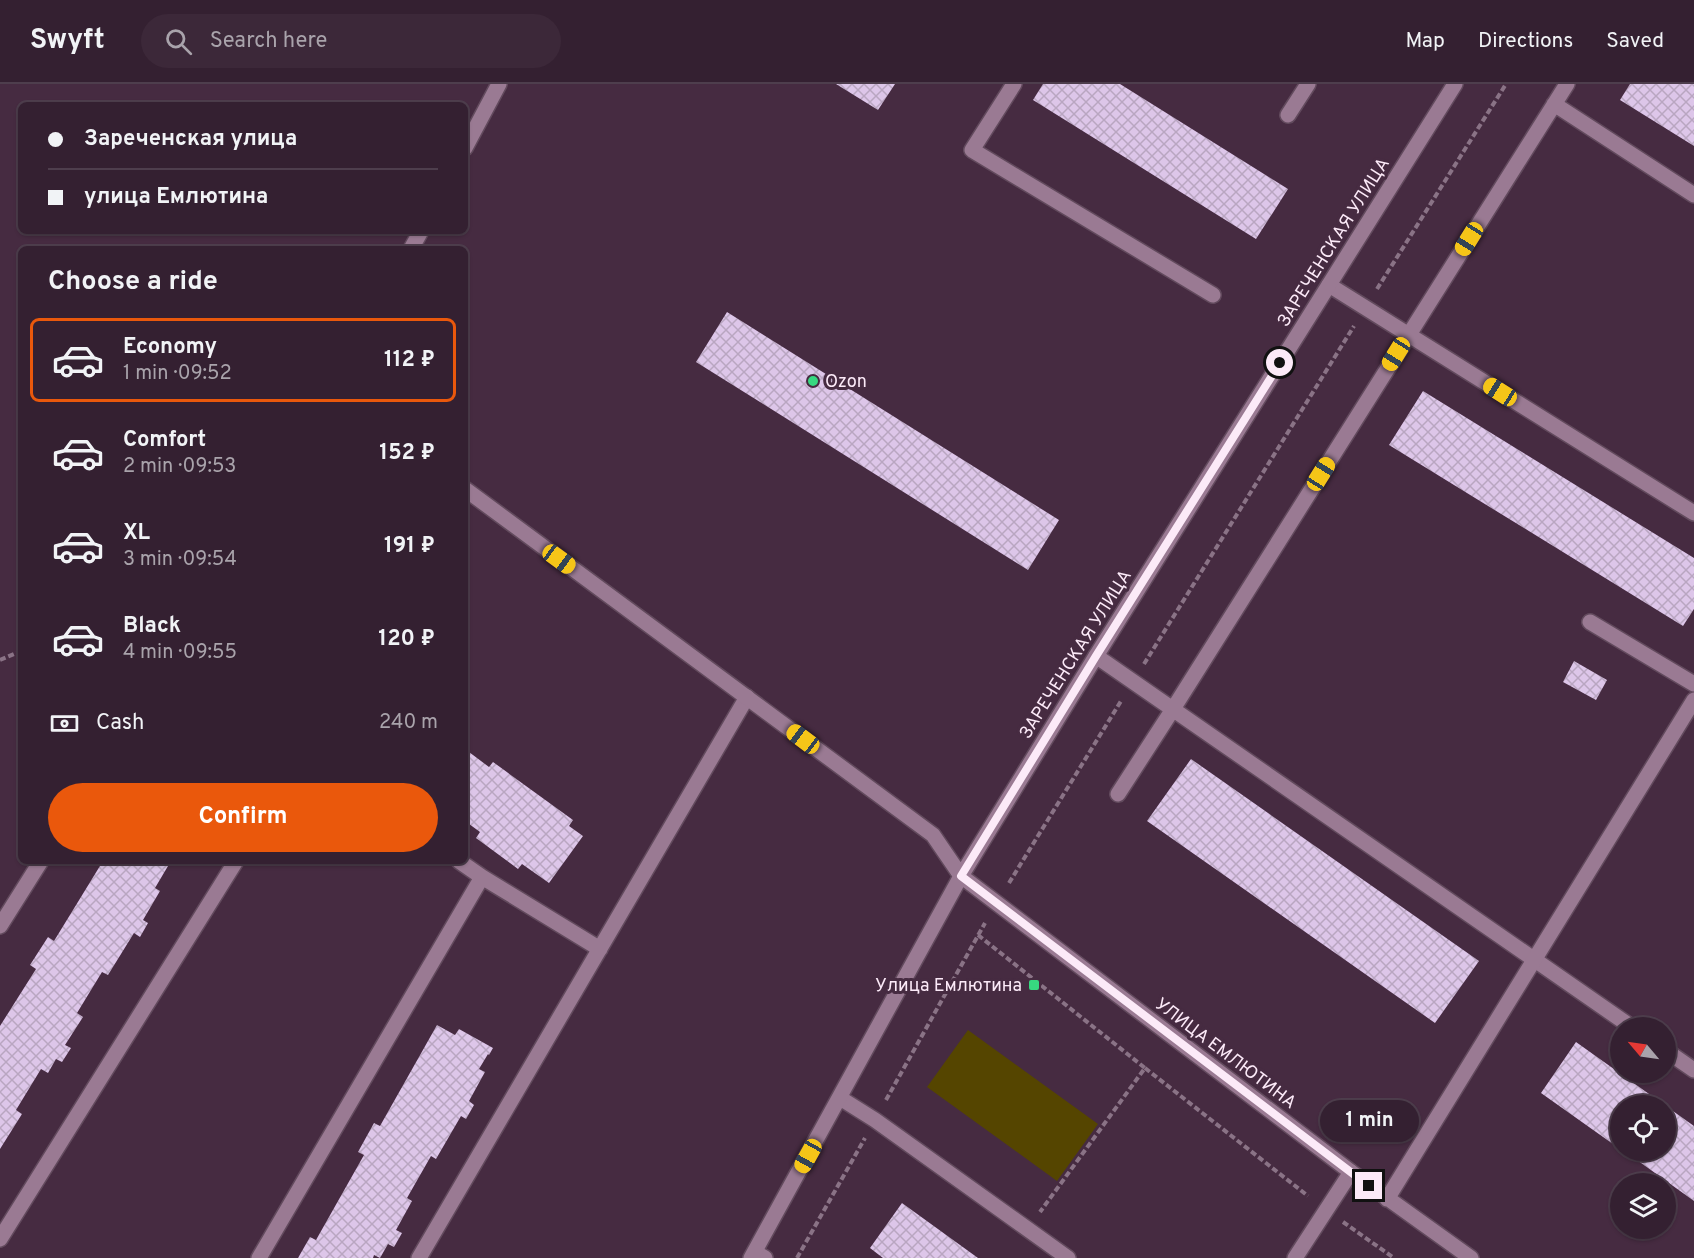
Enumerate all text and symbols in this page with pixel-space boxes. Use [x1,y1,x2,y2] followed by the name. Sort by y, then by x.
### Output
[141,14,561,68] search box
[30,23,105,59] text: Swyft
[162,25,195,58] icon: search
[210,28,327,55] text: Search here
[1405,28,1445,55] text: Map
[1478,28,1573,55] text: Directions
[1606,28,1664,55] text: Saved
[84,126,297,153] text: Зареченская улица
[1273,154,1396,332] street label: ЗАРЕЧЕНСКАЯ УЛИЦА
[84,184,268,211] text: улица Емлютина
[1452,219,1486,259] car
[48,265,218,299] text: Choose a ride
[51,333,105,387] icon: car
[123,334,217,361] text: Economy
[1379,334,1413,374] car
[384,347,435,374] text: 112 ₽
[1266,349,1293,376] route start
[123,361,232,387] text: 1 min · 09:52
[825,371,867,394] place label: Ozon
[806,374,820,388] marker: Ozon
[1480,375,1520,409] car
[51,426,105,480] icon: car
[123,427,206,454] text: Comfort
[379,440,435,467] text: 152 ₽
[123,454,236,480] text: 2 min · 09:53
[1304,454,1338,494] car
[51,519,105,573] icon: car
[123,520,150,547] text: XL
[384,533,435,560] text: 191 ₽
[539,541,579,577] car
[123,547,237,573] text: 3 min · 09:54
[1015,566,1138,744] street label: ЗАРЕЧЕНСКАЯ УЛИЦА
[51,612,105,666] icon: car
[123,613,181,640] text: Black
[378,626,435,653] text: 120 ₽
[123,640,237,666] text: 4 min · 09:55
[48,707,81,740] icon: cash
[96,710,145,737] text: Cash
[379,710,438,736] text: 240 m
[783,721,823,757] car
[48,783,438,852] button: Confirm
[875,975,1022,998] place label: Улица Емлютина
[1027,978,1041,992] marker: Улица Емлютина
[1150,994,1300,1115] street label: УЛИЦА ЕМЛЮТИНА
[1610,1017,1676,1083] north arrow
[1610,1017,1676,1239] map controls
[1610,1095,1676,1161] button: locate
[1320,1099,1418,1141] callout: 1 min
[1345,1108,1394,1134] text: 1 min
[791,1136,825,1176] car
[1355,1172,1382,1199] route end
[1610,1173,1676,1239] button: layers

